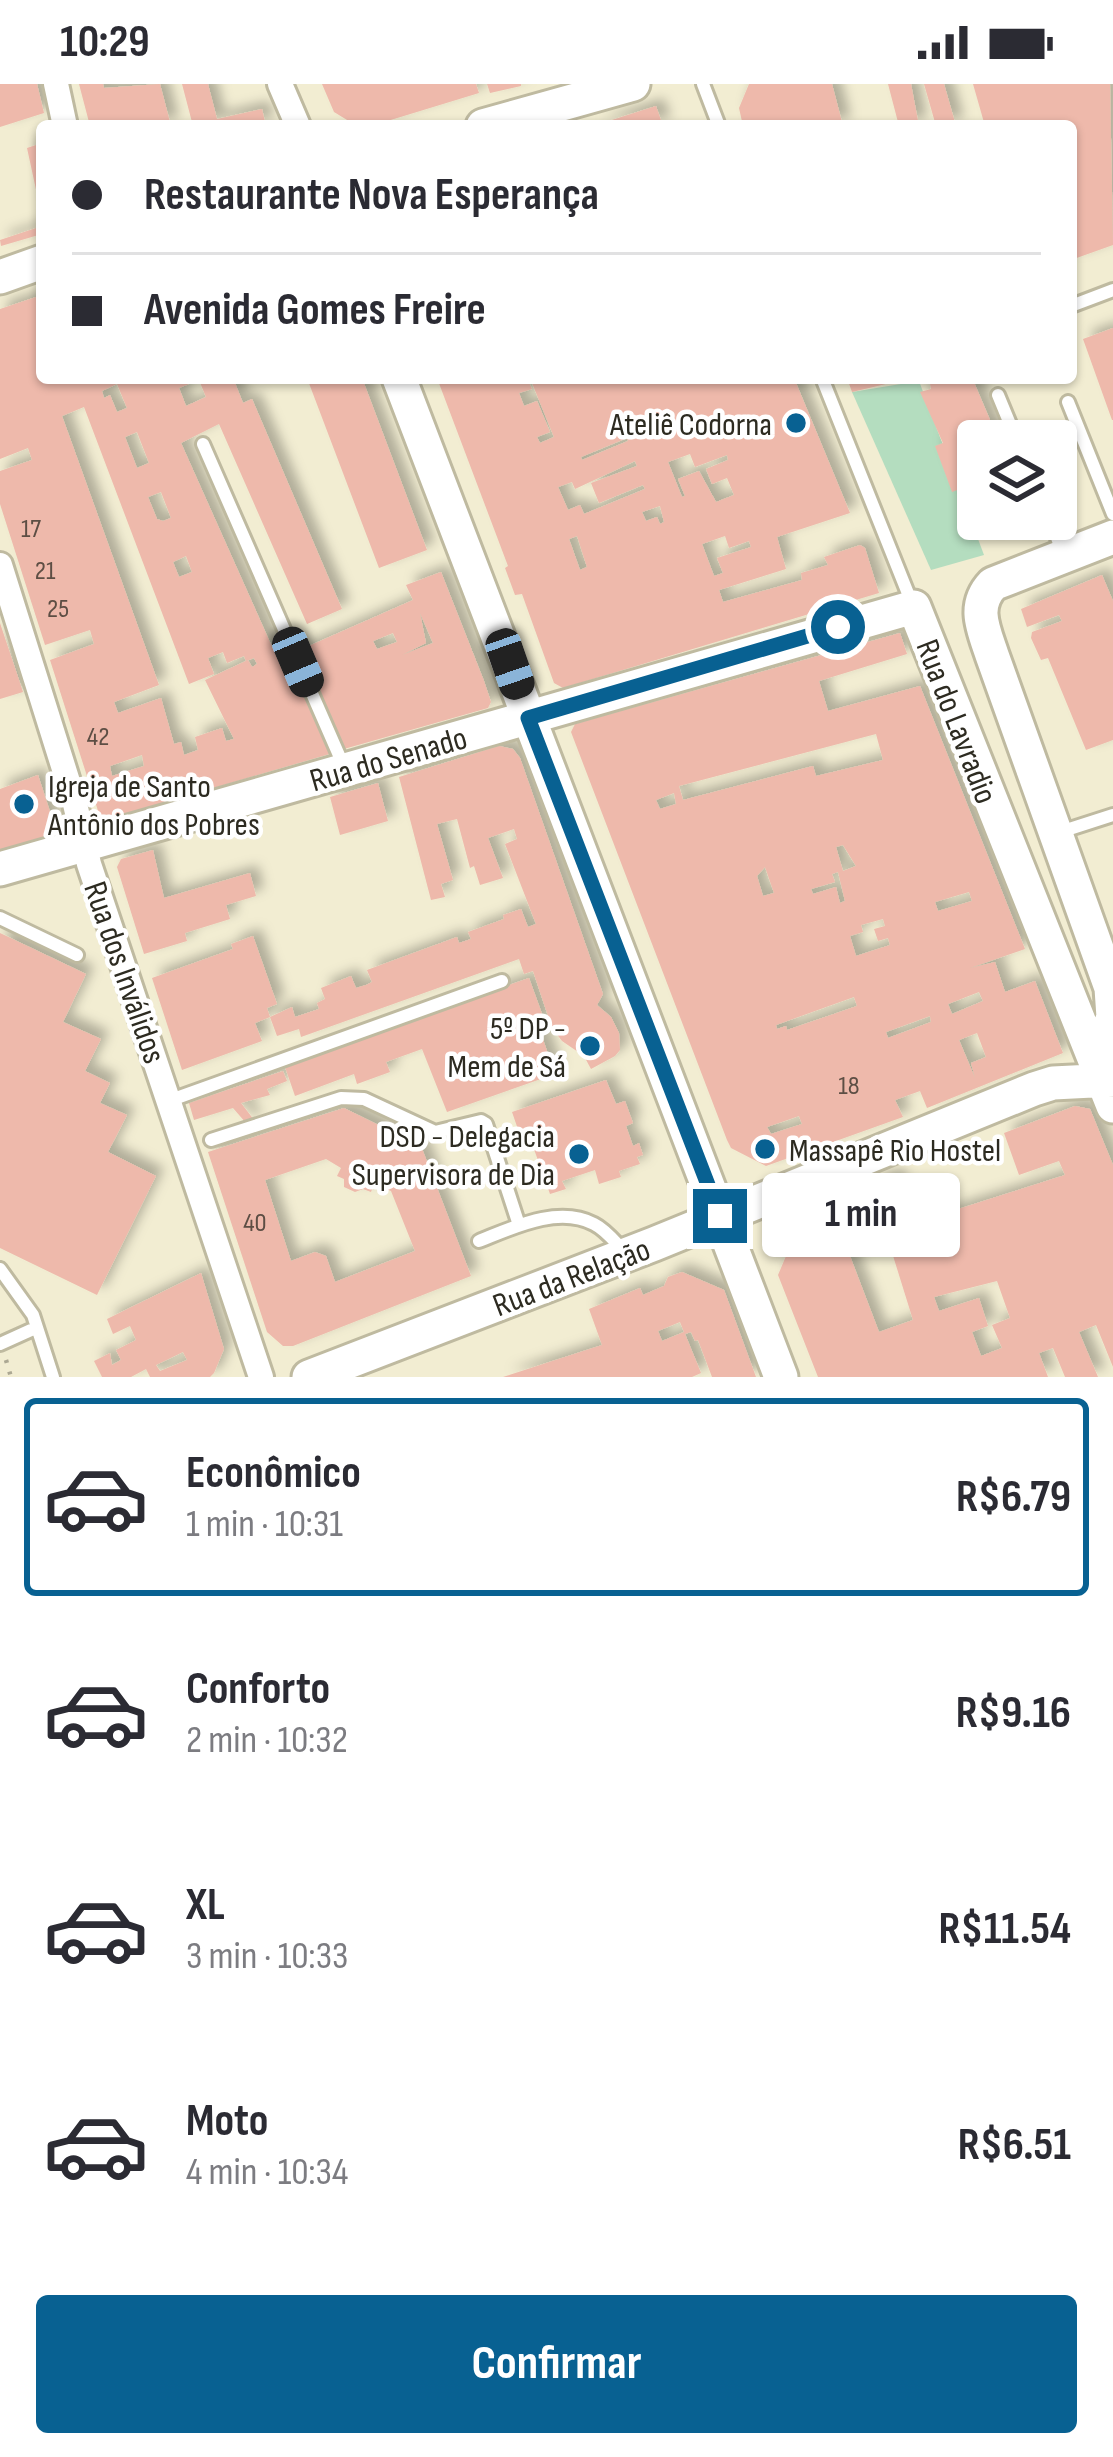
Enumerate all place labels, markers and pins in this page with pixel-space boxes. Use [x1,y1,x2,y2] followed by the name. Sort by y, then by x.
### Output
[609,405,772,445] place label: Ateliê Codorna
[783,410,809,436] marker: Ateliê Codorna
[47,767,260,845] place label: Igreja de Santo Antônio dos Pobres
[11,791,37,817] marker: Igreja de Santo Antônio dos Pobres
[448,1009,566,1087] place label: 5º DP - Mem de Sá
[577,1033,603,1059] marker: 5º DP - Mem de Sá
[352,1117,555,1195] place label: DSD - Delegacia Supervisora de Dia
[789,1131,1001,1171] place label: Massapê Rio Hostel
[752,1136,778,1162] marker: Massapê Rio Hostel
[566,1141,592,1167] marker: DSD - Delegacia Supervisora de Dia

